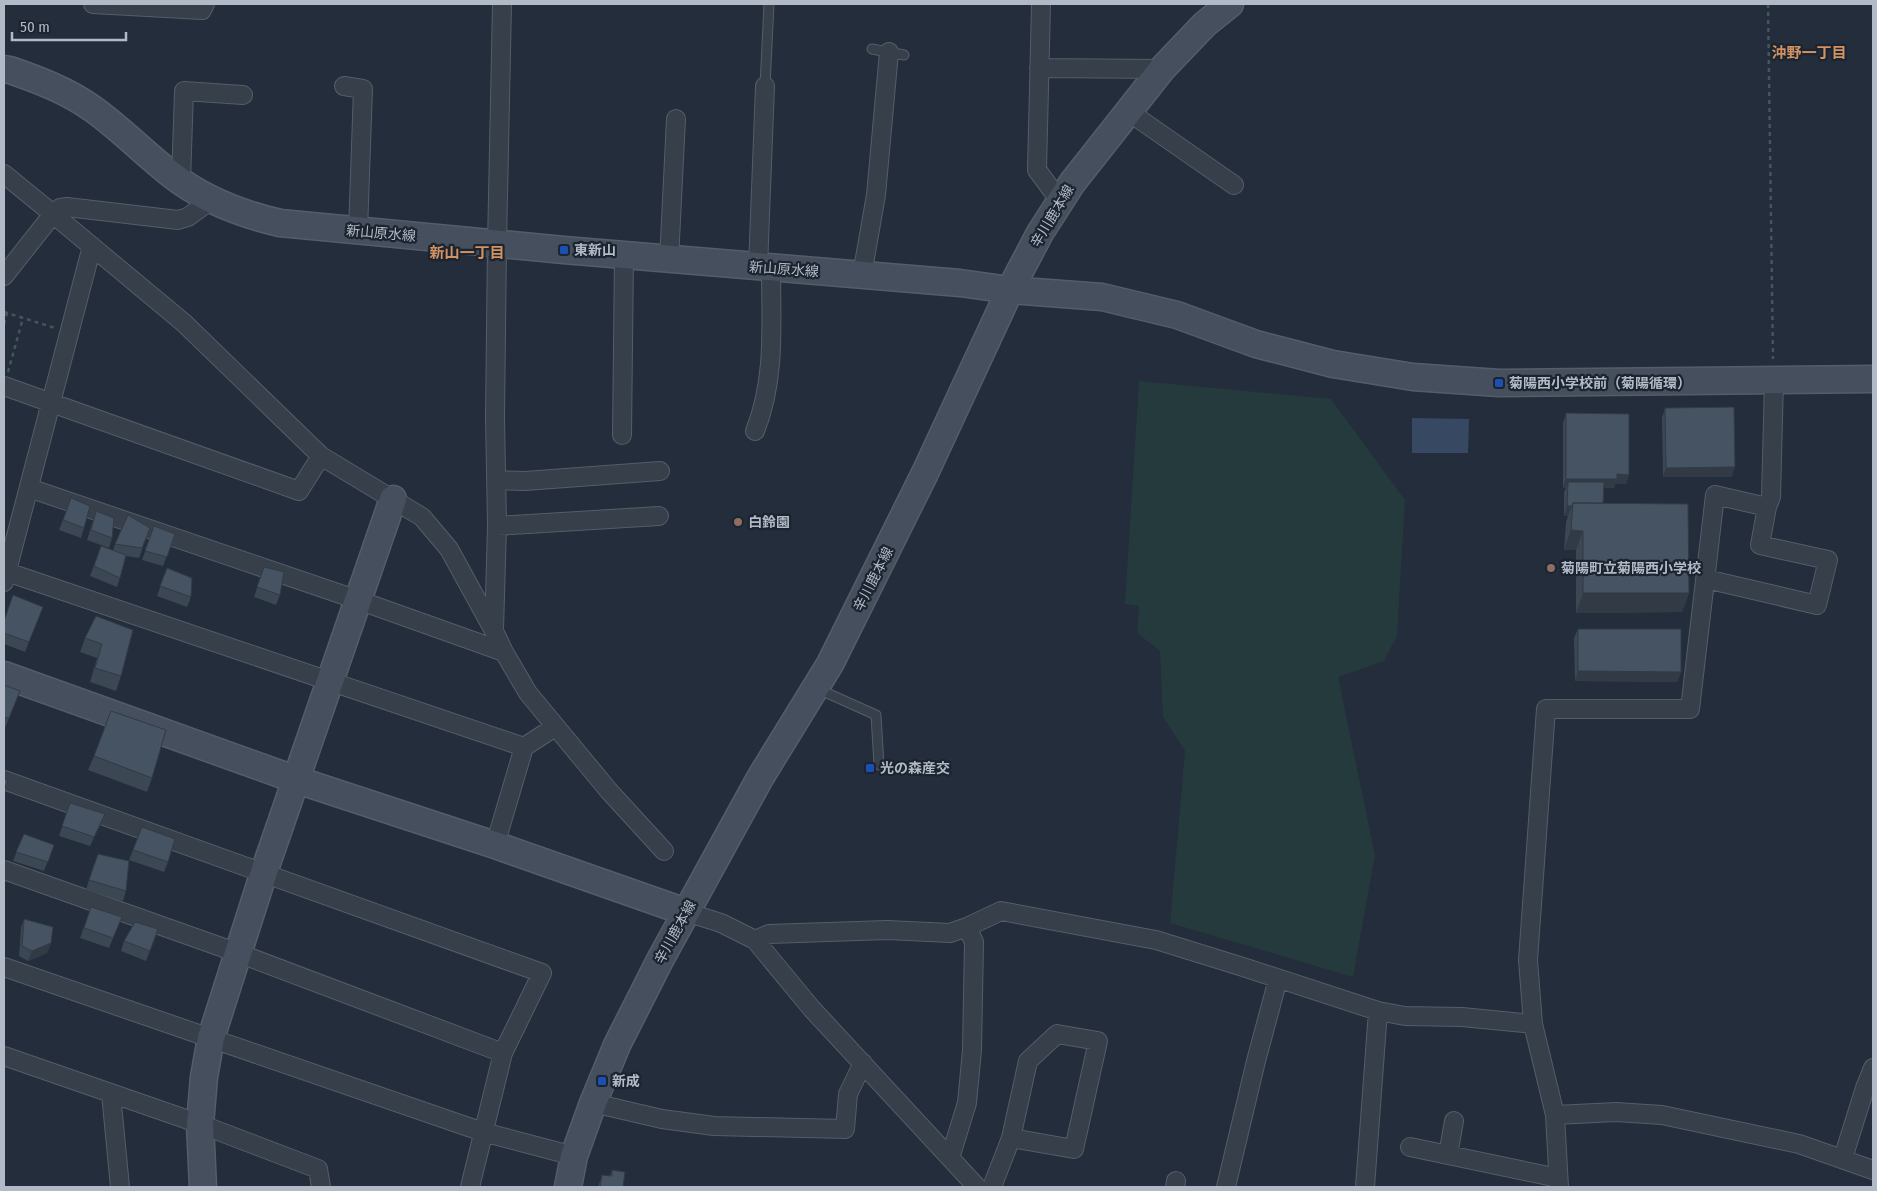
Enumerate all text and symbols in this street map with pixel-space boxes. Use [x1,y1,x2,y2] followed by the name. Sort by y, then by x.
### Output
[12,10,126,42] scale bar
[20,18,50,36] text: 50 m
[1771,44,1847,62] district label: 沖野一丁目
[1027,182,1078,251] street label: 辛川鹿本線
[345,222,417,245] street label: 新山原水線
[574,242,616,259] place label: 東新山
[429,244,505,262] district label: 新山一丁目
[558,244,570,256] marker: 東新山
[748,259,819,280] street label: 新山原水線
[1509,375,1691,392] place label: 菊陽西小学校前（菊陽循環）
[1493,377,1505,389] marker: 菊陽西小学校前（菊陽循環）
[748,514,790,531] place label: 白鈴園
[732,516,744,528] marker: 白鈴園
[850,544,897,614] street label: 辛川鹿本線
[1561,560,1701,577] place label: 菊陽町立菊陽西小学校
[1545,562,1557,574] marker: 菊陽町立菊陽西小学校
[880,760,950,777] place label: 光の森産交
[864,762,876,774] marker: 光の森産交
[651,898,700,967] street label: 辛川鹿本線
[612,1073,640,1090] place label: 新成
[596,1075,608,1087] marker: 新成

